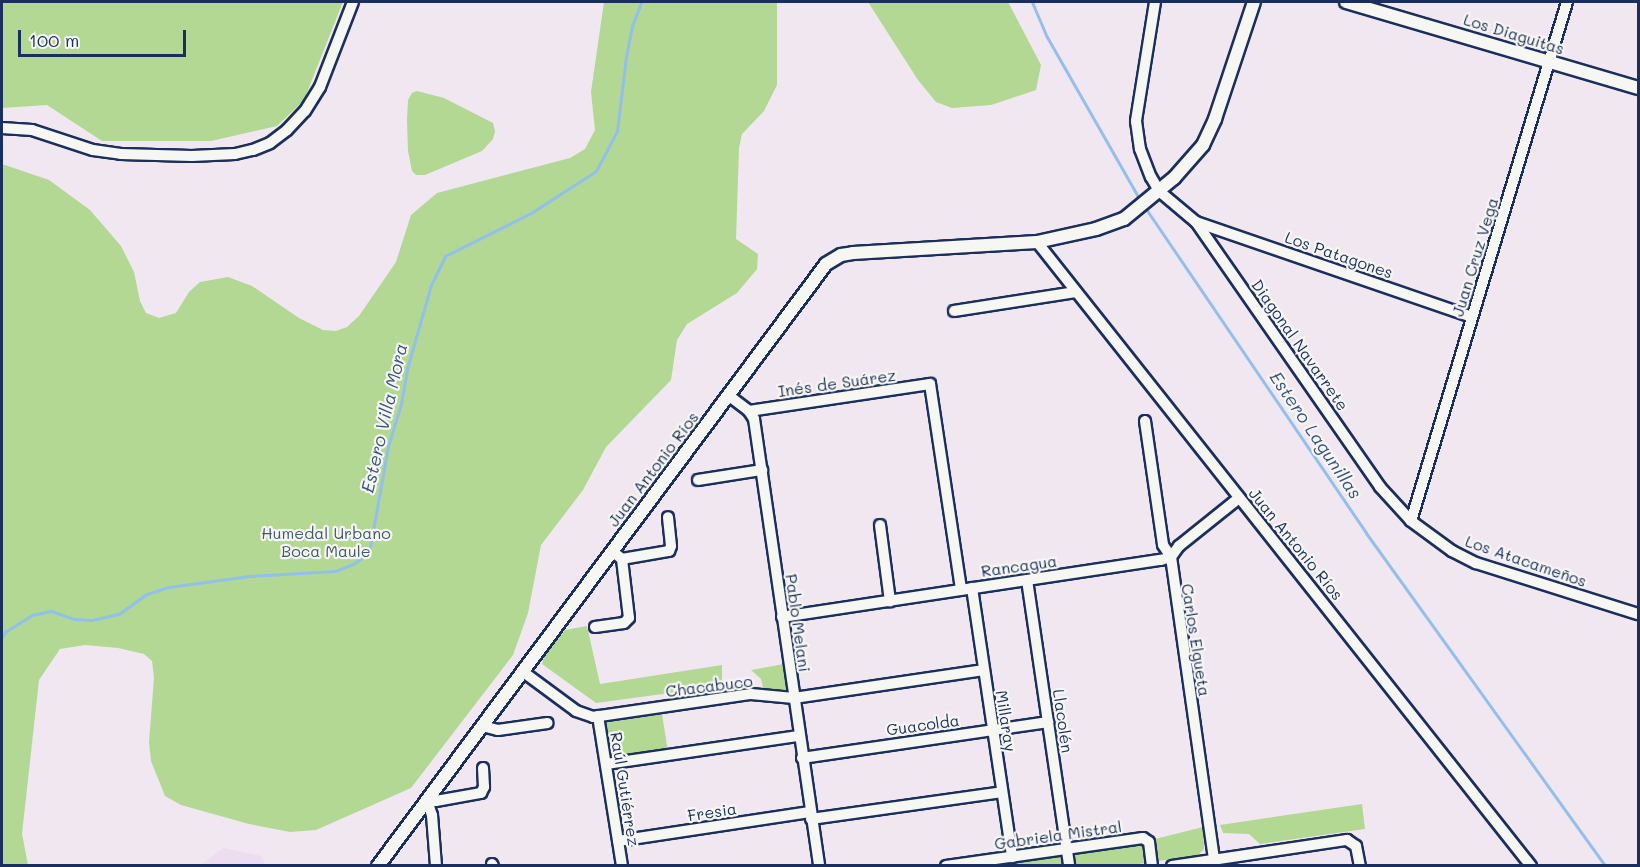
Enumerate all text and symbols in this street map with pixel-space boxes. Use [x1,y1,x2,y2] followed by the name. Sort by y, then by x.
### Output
[1461,10,1567,58] street label: Los Diaguitas
[21,18,189,56] scale bar
[29,28,79,52] text: 100 m
[1448,195,1502,319] street label: Juan Cruz Vega
[1283,228,1395,282] street label: Los Patagones
[1247,276,1353,414] street label: Diagonal Navarrete
[356,341,412,495] water label: Estero Villa Mora
[777,365,897,401] street label: Inés de Suárez
[1265,367,1367,503] water label: Estero Lagunillas
[604,408,702,530] street label: Juan Antonio Ríos
[1245,484,1347,604] street label: Juan Antonio Ríos
[261,523,391,561] park label: Humedal Urbano Boca Maule
[1463,531,1589,591] street label: Los Atacameños
[980,551,1058,581] street label: Rancagua
[782,573,814,673] street label: Pablo Melani
[1178,582,1214,698] street label: Carlos Elgueta
[664,671,754,701] street label: Chacabuco
[1049,688,1077,754] street label: Llacolén
[992,689,1020,753] street label: Millaray
[885,710,961,740] street label: Guacolda
[606,730,644,848] street label: Raúl Gutiérrez
[686,799,738,825] street label: Fresia
[993,817,1123,853] street label: Gabriela Mistral

